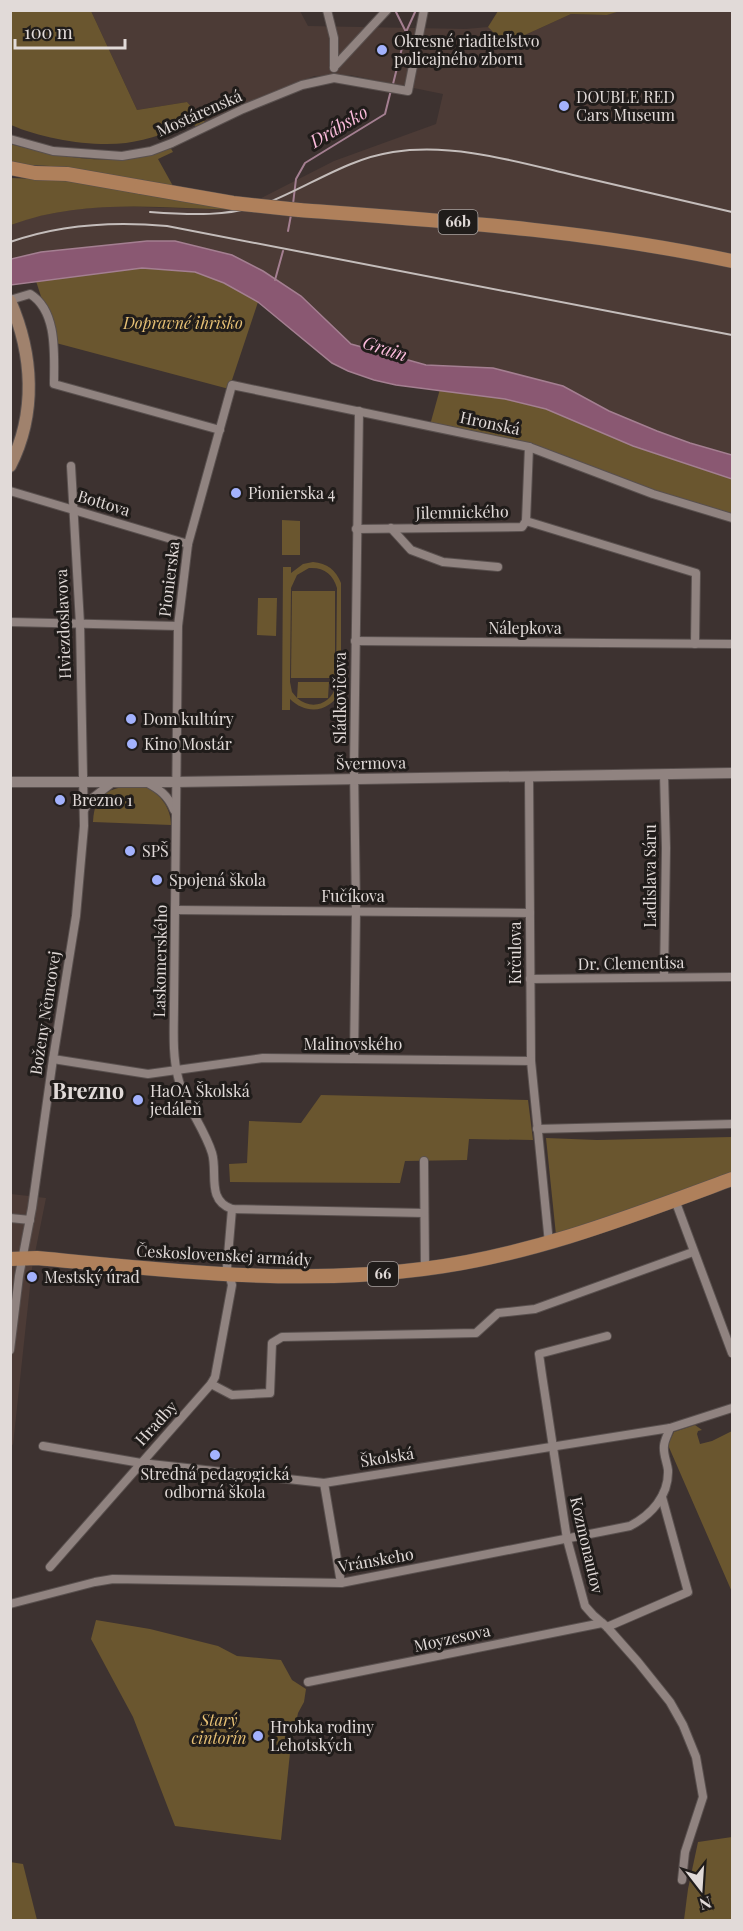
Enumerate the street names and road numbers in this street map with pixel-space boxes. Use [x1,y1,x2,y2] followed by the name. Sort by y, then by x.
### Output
[153,84,245,141] street label: Mostárenská
[438,210,478,234] road number: 66b
[458,406,522,439] street label: Hronská
[75,485,133,520] street label: Bottova
[414,500,509,523] street label: Jilemnického
[153,540,184,618] street label: Pionierska
[50,569,75,679] street label: Hviezdoslavova
[488,617,562,638] street label: Nálepkova
[329,652,350,744] street label: Sládkovičova
[336,751,406,774] street label: Švermova
[639,824,660,928] street label: Ladislava Sáru
[321,885,385,906] street label: Fučíkova
[148,904,171,1018] street label: Laskomerského
[504,921,525,985] street label: Krčulova
[24,949,65,1076] street label: Boženy Němcovej
[577,951,685,974] street label: Dr. Clementisa
[304,1033,403,1054] street label: Malinovského
[136,1239,312,1270] street label: Československej armády
[368,1262,398,1286] road number: 66
[130,1396,181,1450] street label: Hradby
[359,1442,415,1471] street label: Školská
[566,1494,609,1596] street label: Kozmonautov
[336,1543,415,1577] street label: Vránskeho
[412,1619,492,1656] street label: Moyzesova

